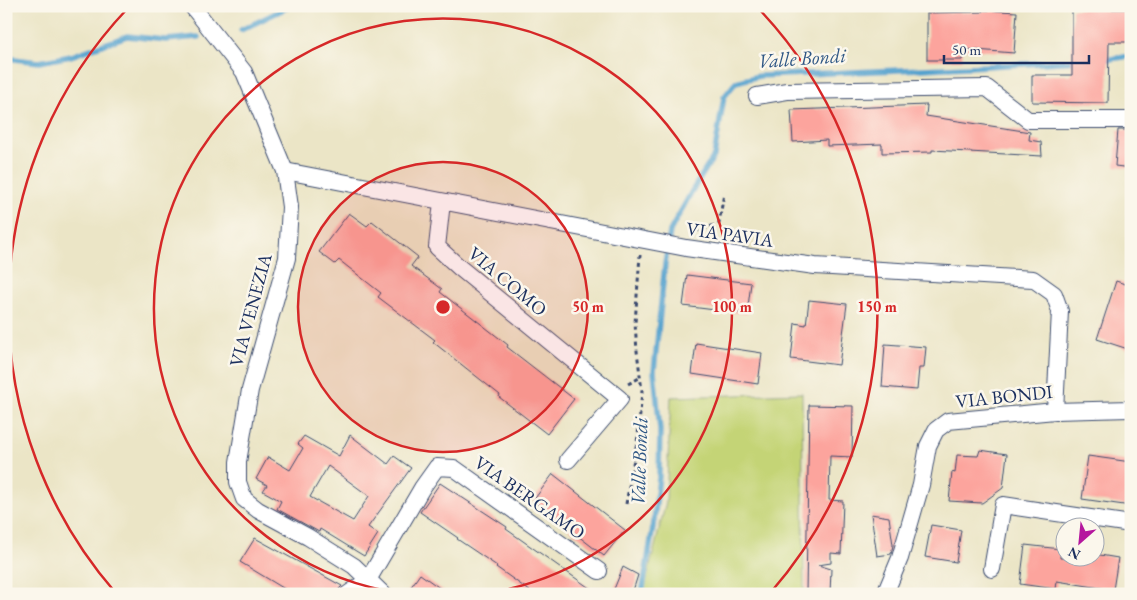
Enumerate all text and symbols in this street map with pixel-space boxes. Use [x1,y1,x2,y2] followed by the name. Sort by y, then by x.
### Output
[944,32,1090,64] scale bar
[952,40,981,59] text: 50 m
[757,42,848,74] water label: Valle Bondi
[685,216,776,253] street label: VIA PAVIA
[463,241,552,322] street label: VIA COMO
[223,250,278,370] street label: VIA VENEZIA
[572,297,604,316] text: 50 m
[712,297,752,316] text: 100 m
[857,297,897,316] text: 150 m
[434,298,452,316] centre of rings
[954,379,1054,414] street label: VIA BONDI
[624,415,654,505] water label: Valle Bondi
[469,450,590,545] street label: VIA BERGAMO
[1054,518,1104,568] north arrow
[1064,543,1083,564] text: N

